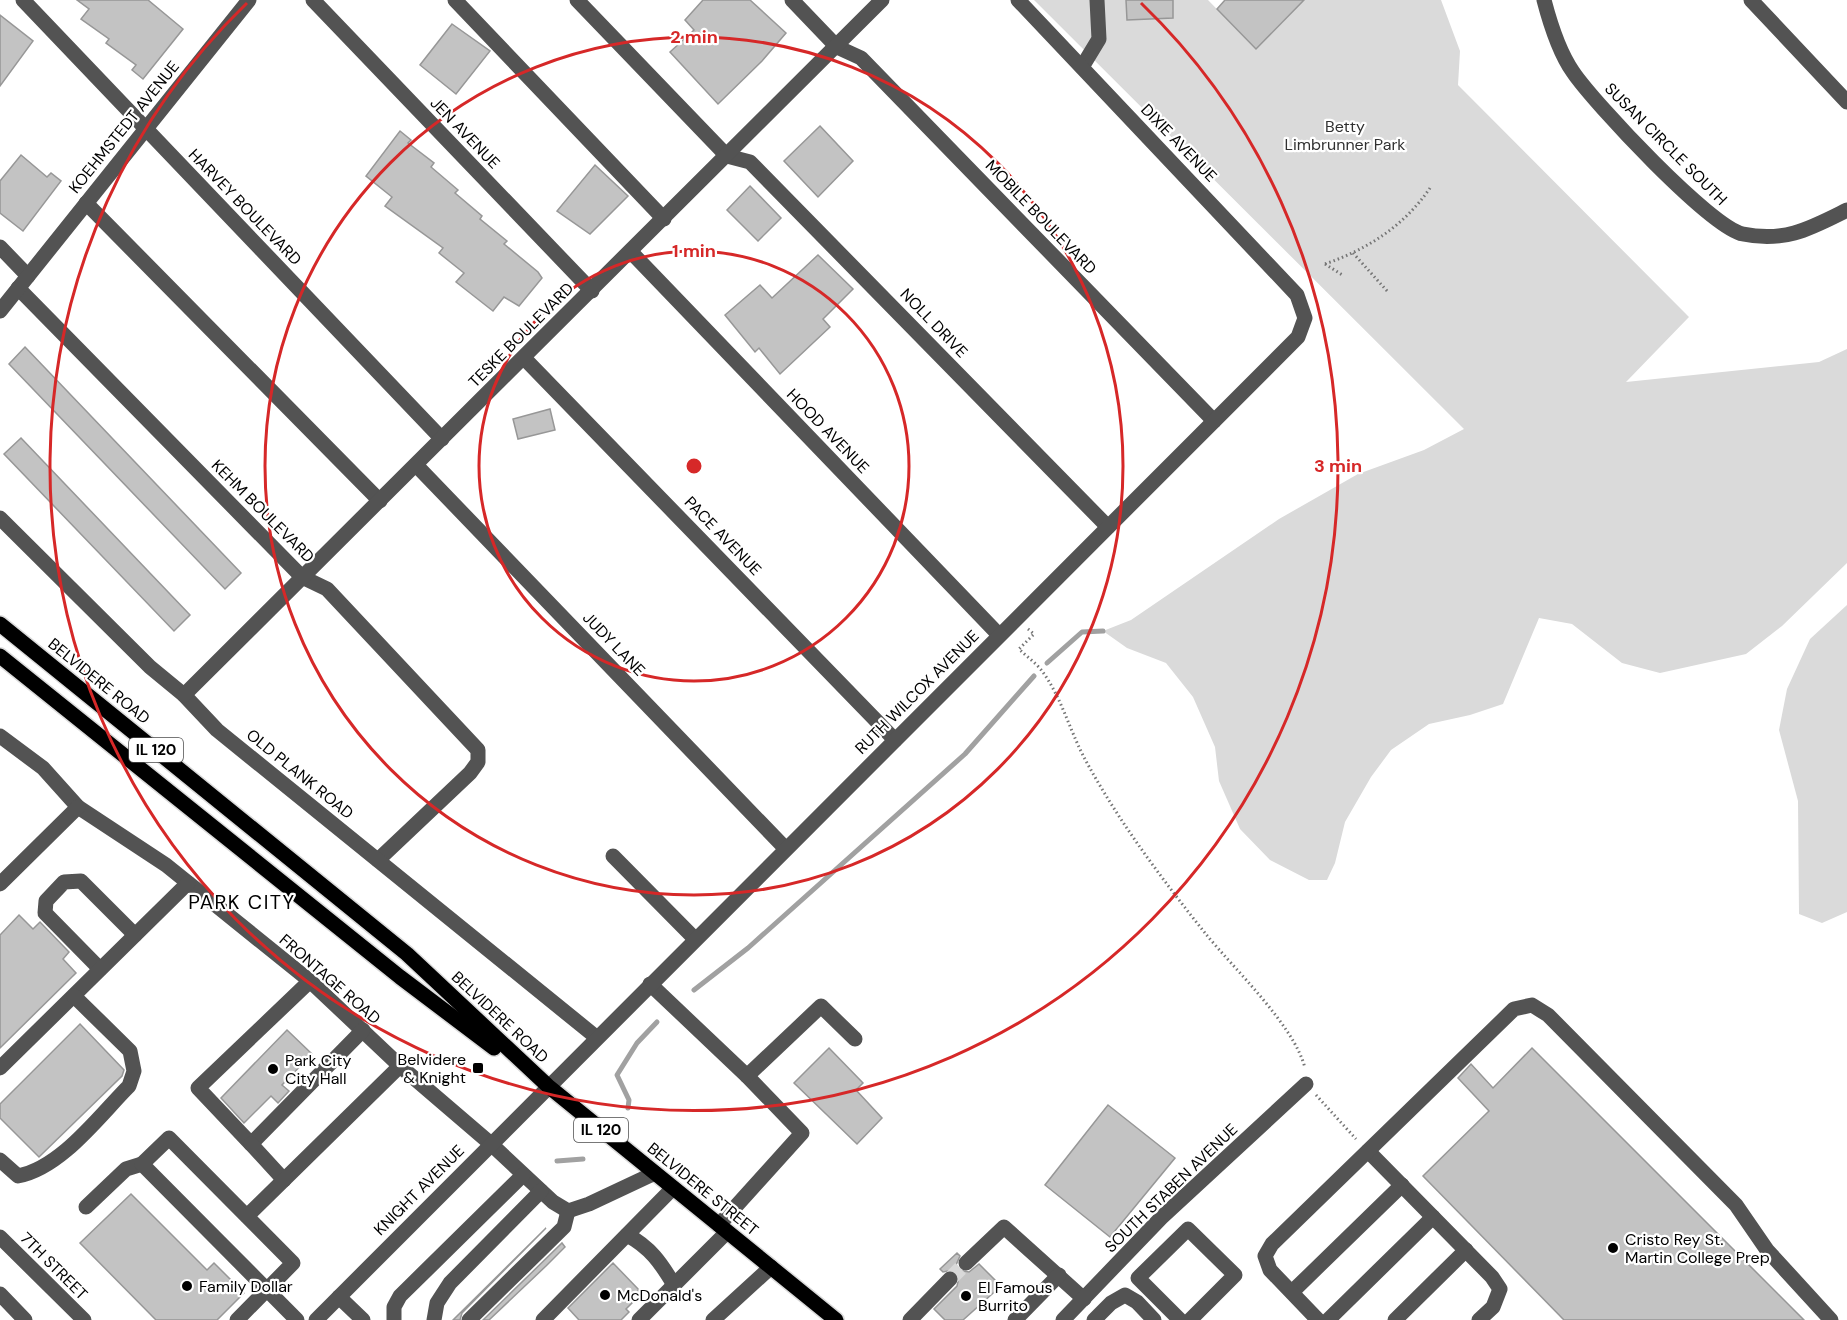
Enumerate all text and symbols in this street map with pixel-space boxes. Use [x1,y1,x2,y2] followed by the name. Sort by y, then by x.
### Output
[670,25,718,49] text: 2 min
[64,56,184,198] street label: KOEHMSTEDT AVENUE
[1600,78,1732,210] street label: SUSAN CIRCLE SOUTH
[426,93,504,173] street label: JEN AVENUE
[1136,99,1222,187] street label: DIXIE AVENUE
[1285,116,1405,155] park label: Betty Limbrunner Park
[184,144,306,270] street label: HARVEY BOULEVARD
[981,155,1101,279] street label: MOBILE BOULEVARD
[672,239,716,263] text: 1 min
[464,278,578,392] street label: TESKE BOULEVARD
[896,284,972,362] street label: NOLL DRIVE
[782,384,874,478] street label: HOOD AVENUE
[1314,454,1362,478] text: 3 min
[207,455,319,567] street label: KEHM BOULEVARD
[684,456,704,476] centre of rings
[680,492,766,580] street label: PACE AVENUE
[578,607,650,681] street label: JUDY LANE
[850,625,984,759] street label: RUTH WILCOX AVENUE
[44,633,154,729] street label: BELVIDERE ROAD
[242,724,358,824] street label: OLD PLANK ROAD
[129,738,183,762] road number: IL 120
[188,889,296,915] district label: PARK CITY
[275,929,385,1029] street label: FRONTAGE ROAD
[447,967,553,1067] street label: BELVIDERE ROAD
[398,1049,466,1088] place label: Belvidere & Knight
[285,1050,351,1089] place label: Park City City Hall
[471,1061,485,1075] marker: Belvidere & Knight
[266,1062,280,1076] marker: Park City City Hall
[574,1118,628,1142] road number: IL 120
[1100,1119,1242,1257] street label: SOUTH STABEN AVENUE
[643,1138,763,1240] street label: BELVIDERE STREET
[369,1140,469,1240] street label: KNIGHT AVENUE
[16,1228,92,1304] street label: 7TH STREET
[1625,1229,1770,1268] place label: Cristo Rey St. Martin College Prep
[1606,1241,1620,1255] marker: Cristo Rey St. Martin College Prep
[199,1276,293,1297] place label: Family Dollar
[978,1277,1053,1316] place label: El Famous Burrito
[180,1279,194,1293] marker: Family Dollar
[617,1285,702,1306] place label: McDonald's
[598,1288,612,1302] marker: McDonald's
[959,1289,973,1303] marker: El Famous Burrito

